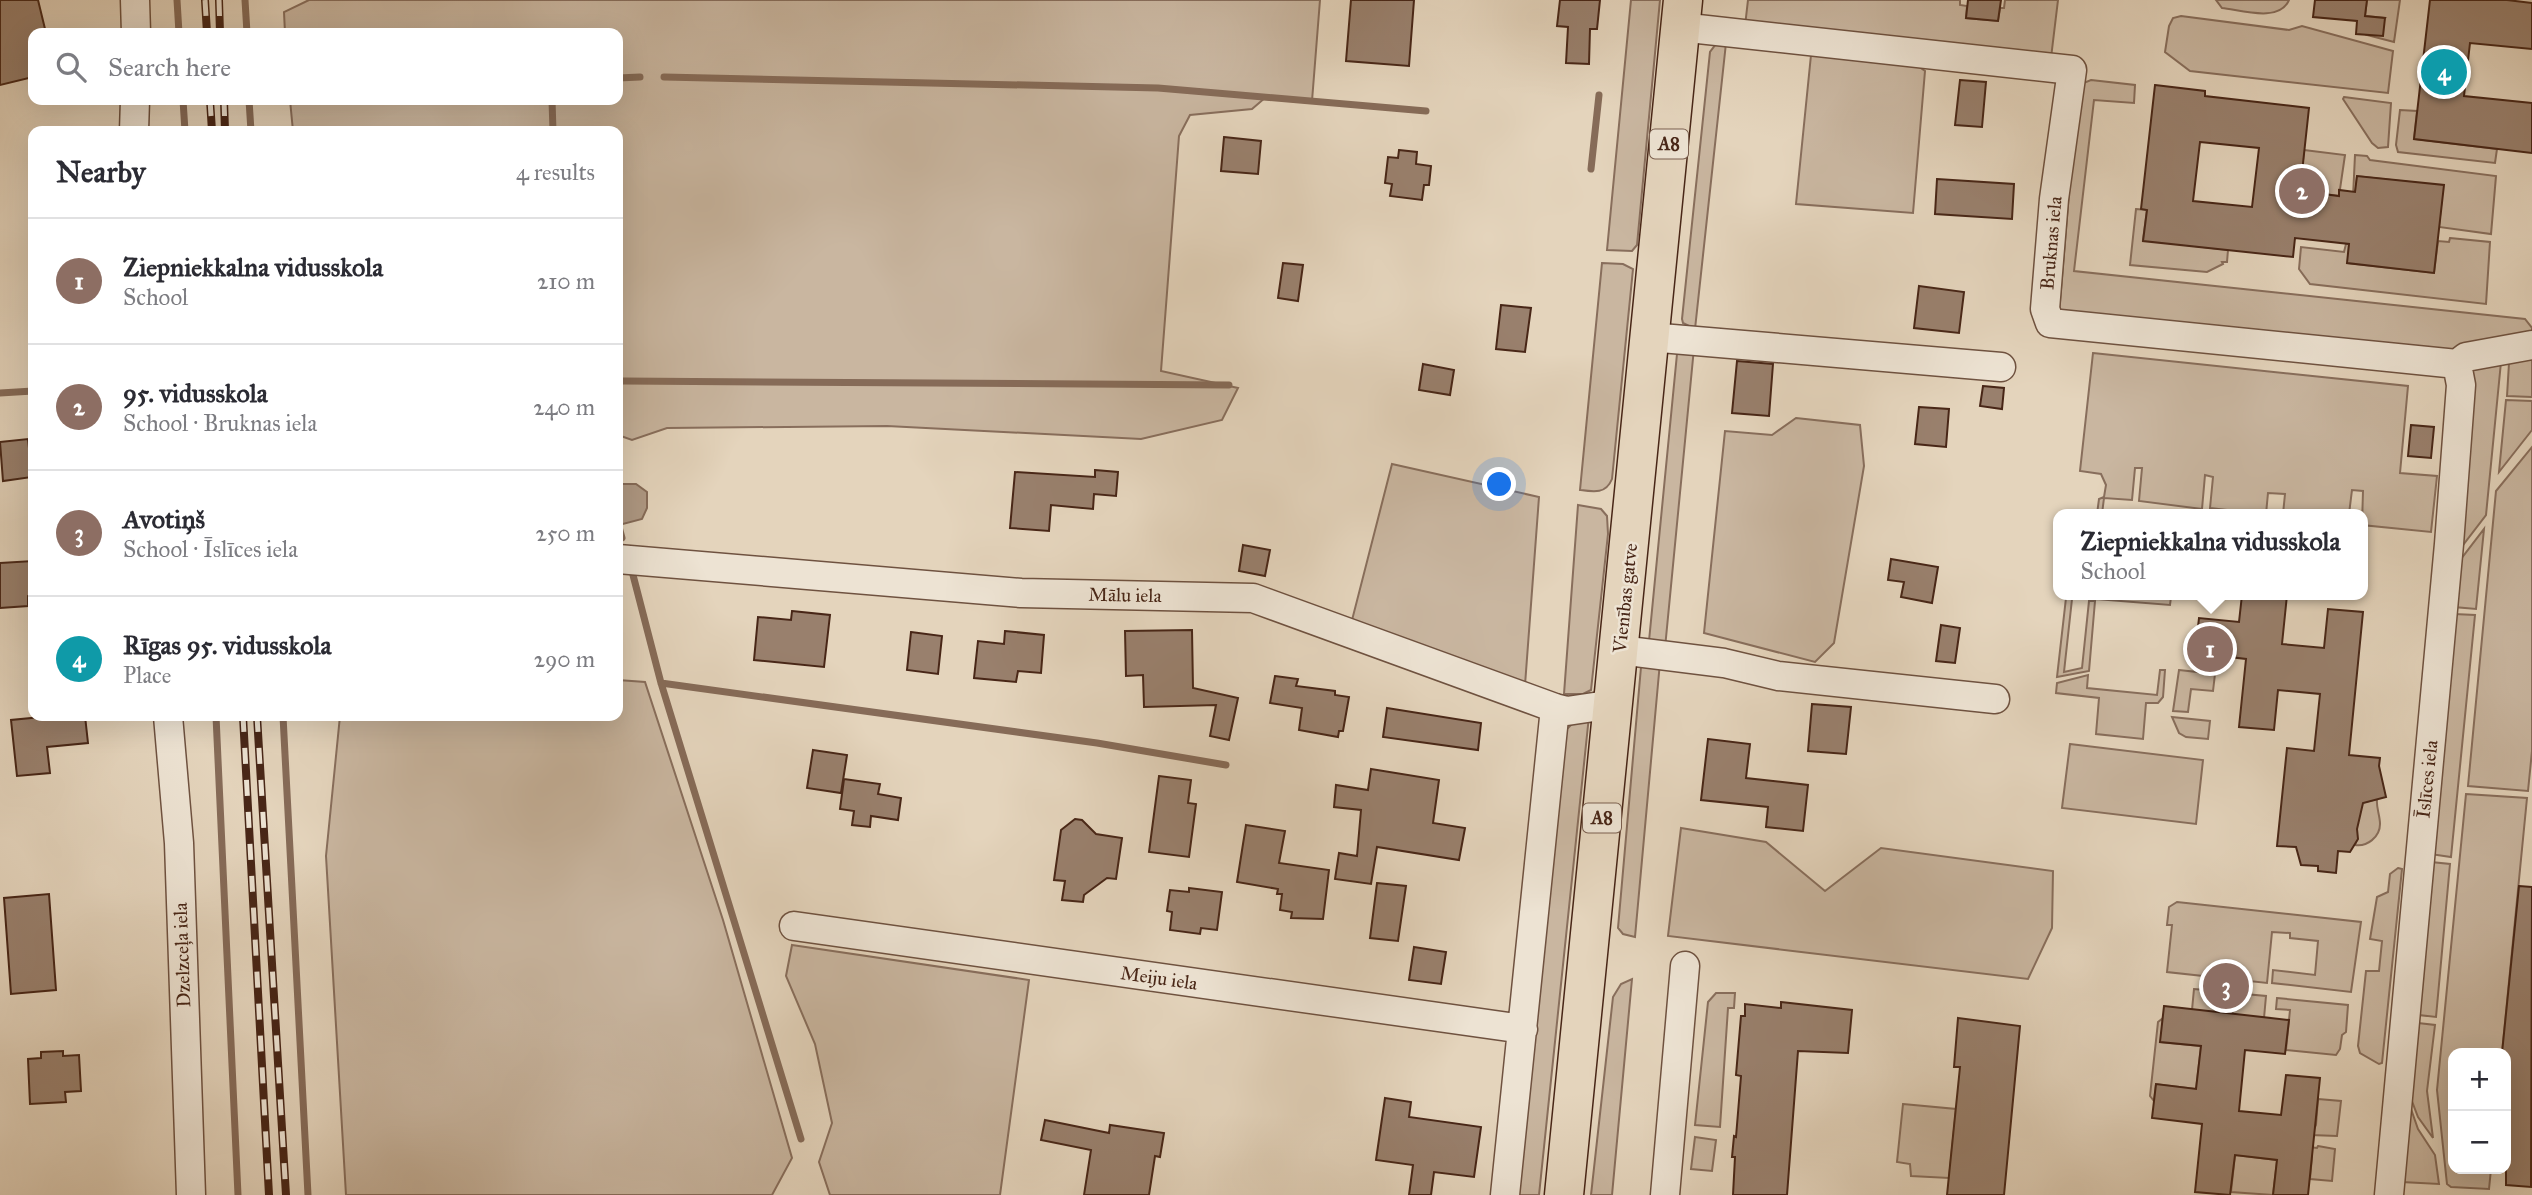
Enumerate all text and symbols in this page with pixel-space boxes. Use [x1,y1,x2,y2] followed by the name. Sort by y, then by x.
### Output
[28,28,623,105] search box
[2421,46,2467,98] pin: 4
[52,48,90,86] icon: search
[108,51,231,83] text: Search here
[1650,130,1688,159] road number: A8
[56,154,146,190] text: Nearby
[516,158,595,186] text: 4 results
[2279,165,2325,217] pin: 2
[2035,194,2067,291] street label: Bruknas iela
[123,251,383,283] text: Ziepniekkalna vidusskola
[74,267,84,295] text: 1
[537,267,595,295] text: 210 m
[123,283,188,311] text: School
[123,377,268,409] text: 95. vidusskola
[73,393,85,421] text: 2
[533,393,595,421] text: 240 m
[123,409,317,437] text: School · Bruknas iela
[1482,467,1516,501] your location
[123,503,205,535] text: Avotiņš
[2053,509,2368,600] popup
[74,519,84,547] text: 3
[535,519,595,547] text: 250 m
[2080,525,2341,557] text: Ziepniekkalna vidusskola
[123,535,298,563] text: School · Īslīces iela
[1608,542,1643,655] street label: Vienības gatve
[2080,557,2146,585] text: School
[1088,583,1163,607] street label: Mālu iela
[2187,623,2233,675] pin: 1
[123,629,331,661] text: Rīgas 95. vidusskola
[73,645,85,673] text: 4
[534,645,595,673] text: 290 m
[123,661,171,689] text: Place
[2411,738,2443,819] street label: Īslīces iela
[1583,804,1621,832] road number: A8
[169,901,195,1008] street label: Dzelzceļa iela
[2203,960,2249,1012] pin: 3
[1119,961,1200,995] street label: Meiju iela
[2448,1048,2511,1174] map controls
[2448,1048,2511,1111] button: +
[2448,1111,2511,1174] button: −

